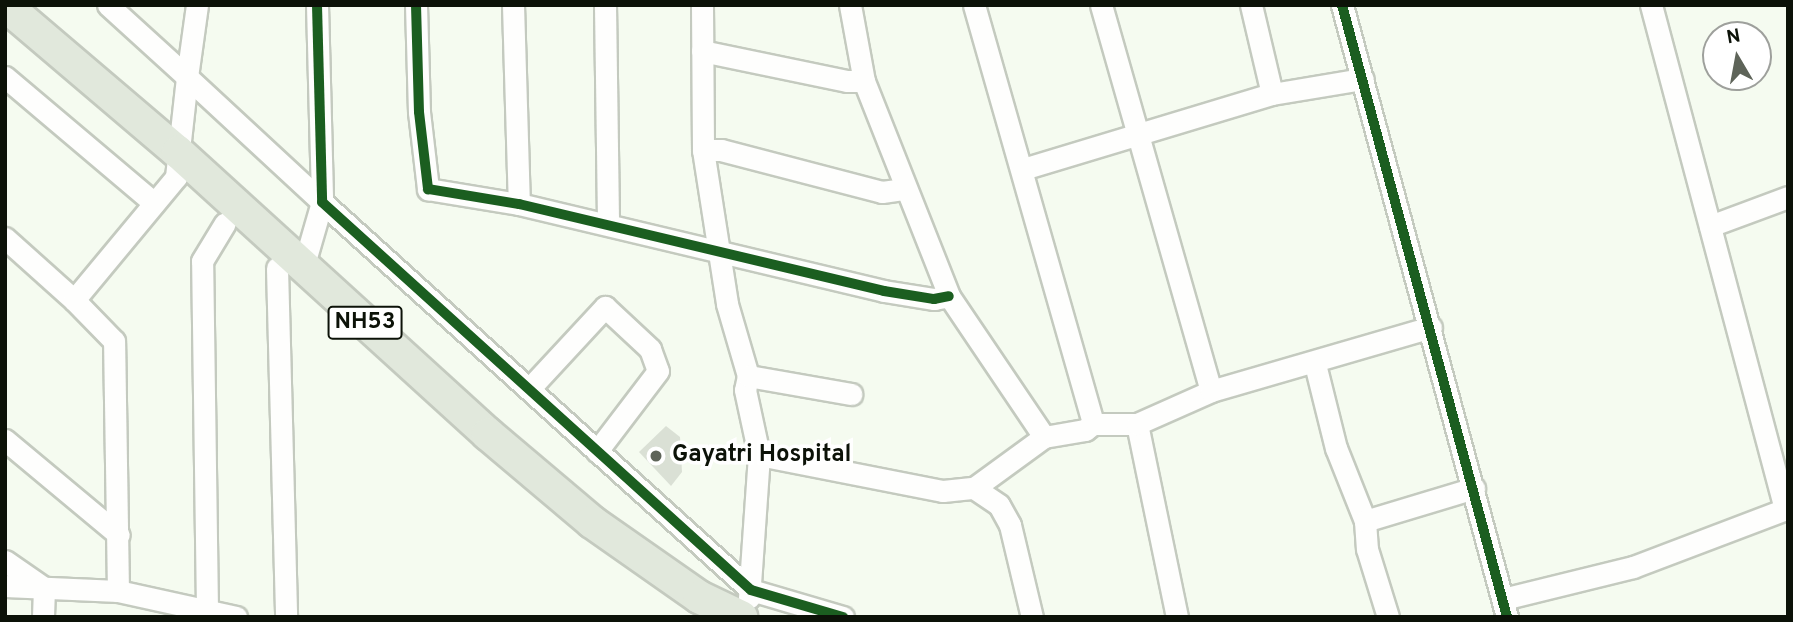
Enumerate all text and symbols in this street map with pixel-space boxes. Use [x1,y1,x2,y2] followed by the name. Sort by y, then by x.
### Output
[1702,21,1772,91] north arrow
[1725,24,1743,50] text: N
[326,304,404,342] road number: NH53
[672,442,852,470] place label: Gayatri Hospital
[646,446,666,466] marker: Gayatri Hospital

